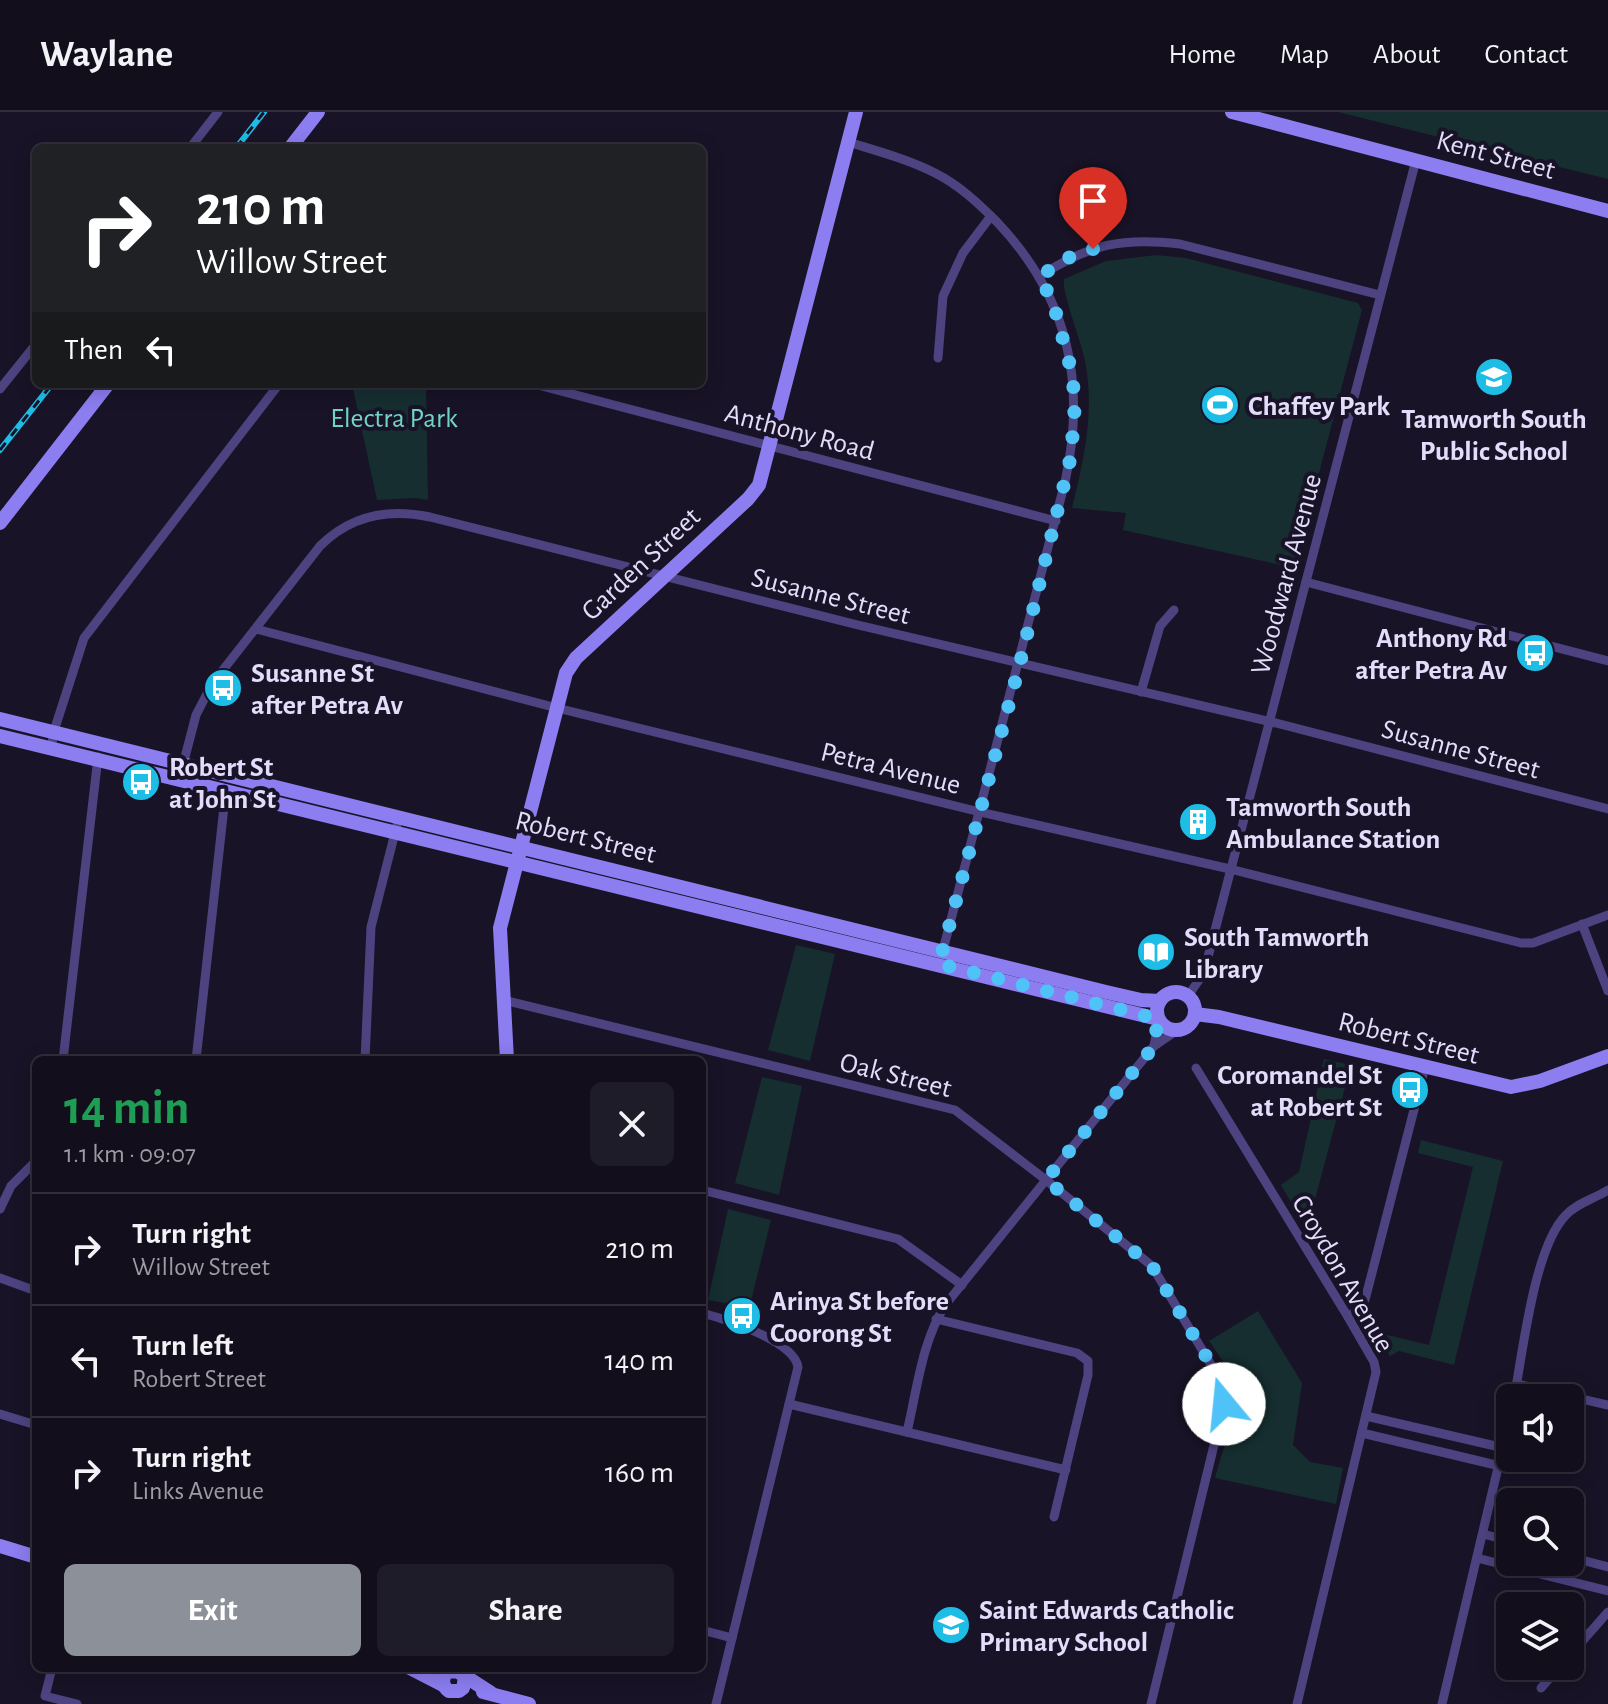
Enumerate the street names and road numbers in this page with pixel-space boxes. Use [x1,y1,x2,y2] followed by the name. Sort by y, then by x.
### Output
[1433,127,1558,185] street label: Kent Street
[722,400,877,466] street label: Anthony Road
[1247,471,1327,678] street label: Woodward Avenue
[577,503,706,626] street label: Garden Street
[748,564,913,630] street label: Susanne Street
[1378,715,1543,785] street label: Susanne Street
[818,738,963,800] street label: Petra Avenue
[512,807,659,869] street label: Robert Street
[1335,1008,1482,1070] street label: Robert Street
[837,1049,954,1103] street label: Oak Street
[1286,1191,1399,1357] street label: Croydon Avenue

